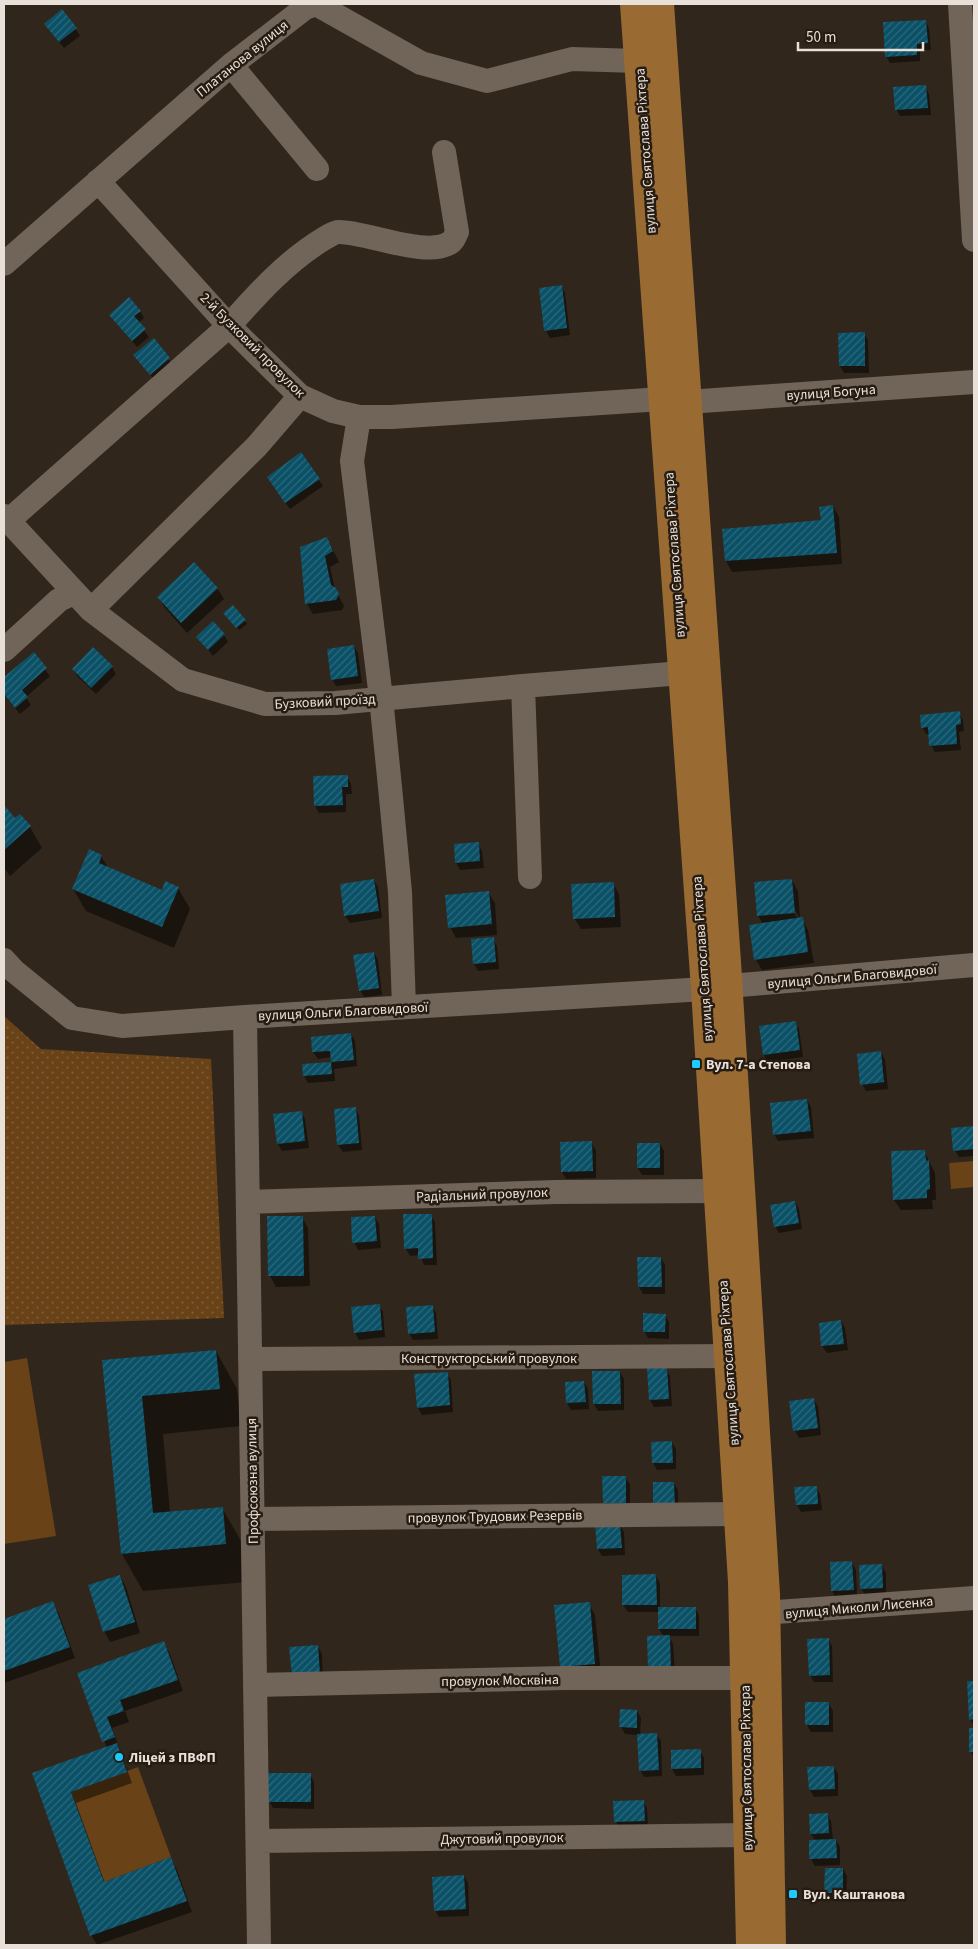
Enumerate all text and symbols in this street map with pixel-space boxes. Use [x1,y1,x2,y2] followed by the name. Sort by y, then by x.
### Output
[193,16,293,102] street label: Платанова вулиця
[798,20,923,52] scale bar
[806,27,836,48] text: 50 m
[630,67,662,234] street label: вулиця Святослава Ріхтера
[195,289,309,403] street label: 2-й Бузковий провулок
[786,380,876,406] street label: вулиця Богуна
[659,471,691,638] street label: вулиця Святослава Ріхтера
[274,689,377,715] street label: Бузковий проїзд
[687,875,719,1042] street label: вулиця Святослава Ріхтера
[766,960,938,994] street label: вулиця Ольги Благовидової
[258,998,429,1026] street label: вулиця Ольги Благовидової
[706,1055,811,1075] place label: Вул. 7-а Степова
[690,1058,702,1070] marker: Вул. 7-а Степова
[416,1183,548,1207] street label: Радіальний провулок
[713,1279,745,1446] street label: вулиця Святослава Ріхтера
[401,1349,577,1369] street label: Конструкторський провулок
[242,1418,264,1544] street label: Профсоюзна вулиця
[407,1505,583,1529] street label: провулок Трудових Резервів
[784,1592,934,1624] street label: вулиця Миколи Лисенка
[441,1670,559,1692] street label: провулок Москвіна
[736,1685,758,1851] street label: вулиця Святослава Ріхтера
[128,1748,216,1768] place label: Ліцей з ПВФП
[113,1751,125,1763] marker: Ліцей з ПВФП
[440,1828,564,1850] street label: Джутовий провулок
[803,1885,905,1905] place label: Вул. Каштанова
[787,1888,799,1900] marker: Вул. Каштанова

